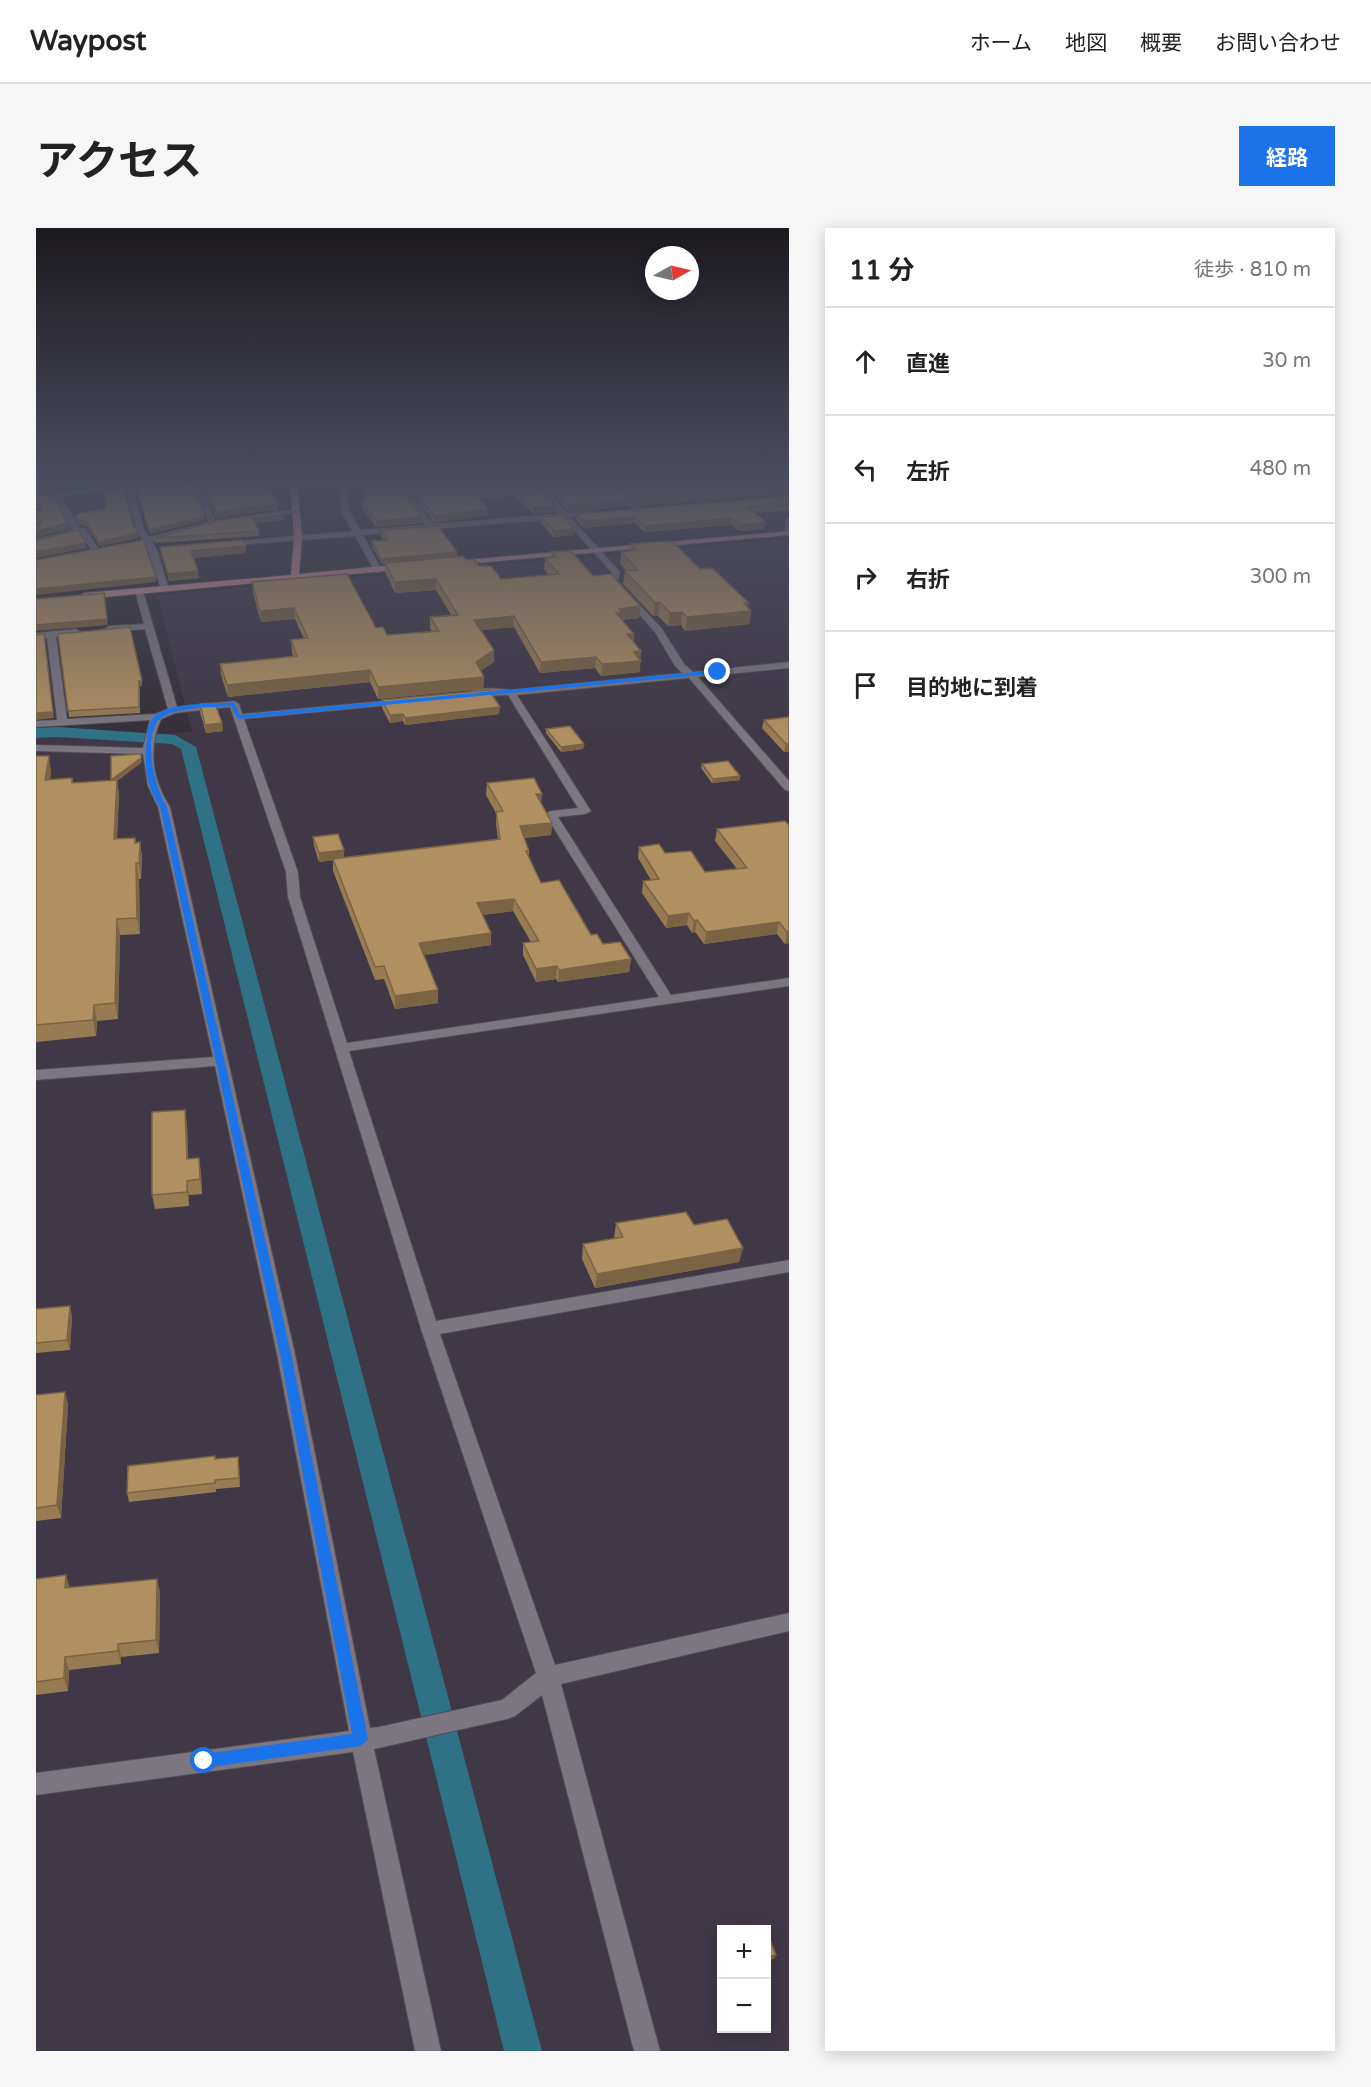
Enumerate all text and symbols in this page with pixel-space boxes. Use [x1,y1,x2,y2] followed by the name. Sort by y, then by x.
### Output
[30,24,146,58] text: Waypost
[970,31,1032,56] text: ホーム
[1065,31,1107,56] text: 地図
[1140,31,1182,56] text: 概要
[1215,31,1341,56] text: お問い合わせ
[1239,126,1335,186] button: 経路
[36,136,202,187] text: アクセス
[645,246,699,300] north arrow
[849,255,914,286] text: 11 分
[1194,258,1311,282] text: 徒歩 · 810 m
[849,345,882,378] icon: ahead
[1262,349,1311,373] text: 30 m
[906,351,950,377] text: 直進
[849,453,882,486] icon: left
[1250,457,1311,481] text: 480 m
[906,459,950,485] text: 左折
[849,561,882,594] icon: right
[1250,565,1311,589] text: 300 m
[906,567,950,593] text: 右折
[704,658,730,684] route end
[849,669,882,702] icon: arrive
[906,675,1038,701] text: 目的地に到着
[190,1747,216,1773] route start
[717,1925,771,2033] map controls
[717,1925,771,1979] button: +
[717,1979,771,2033] button: −

